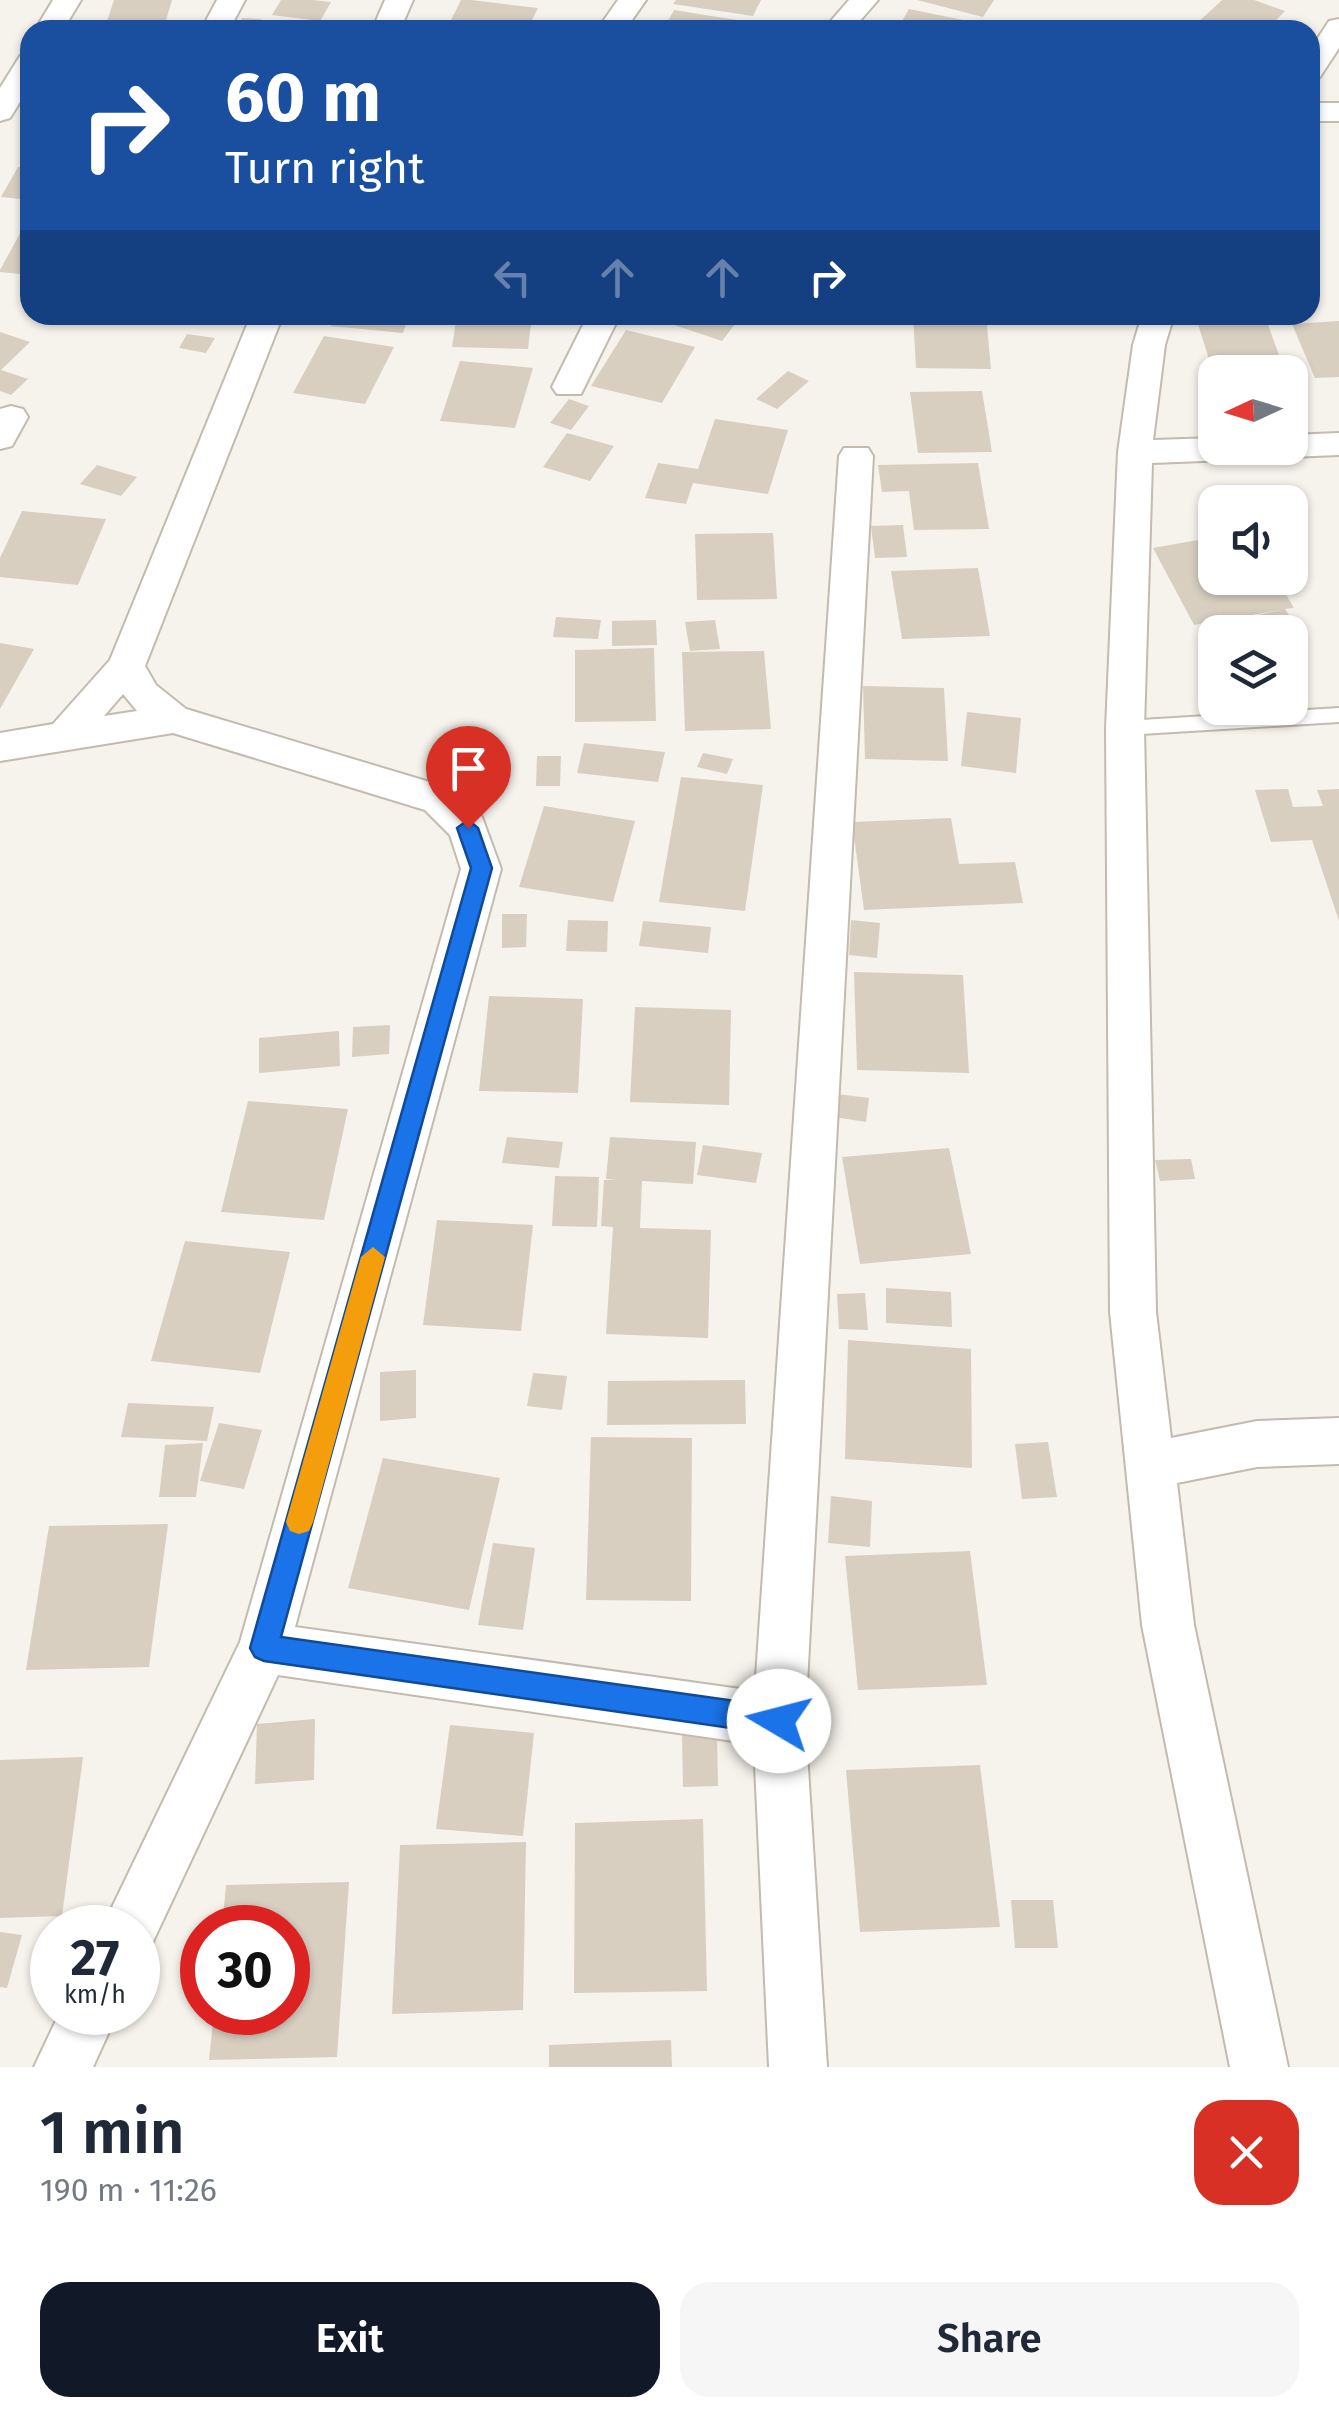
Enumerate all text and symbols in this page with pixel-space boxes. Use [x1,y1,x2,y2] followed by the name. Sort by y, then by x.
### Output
[225,56,381,140] text: 60 m
[60,60,190,190] icon: right
[225,141,424,195] text: Turn right
[485,250,540,305] icon: left
[590,250,645,305] icon: ahead
[695,250,750,305] icon: ahead
[800,250,855,305] icon: right
[1198,355,1308,465] north arrow
[1198,355,1308,725] map controls
[1198,485,1308,595] button: sound
[1198,615,1308,725] button: layers
[426,726,511,829] pin
[441,741,496,796] icon: arrive
[727,1669,831,1773] position arrow
[180,1905,310,2035] speed limit sign: 30
[71,1928,119,1988] text: 27
[64,1980,126,2010] text: km/h
[40,2097,185,2169] text: 1 min
[1194,2100,1299,2205] button: close
[40,2171,217,2209] text: 190 m · 11:26
[40,2282,660,2397] button: Exit
[680,2282,1299,2397] button: Share

